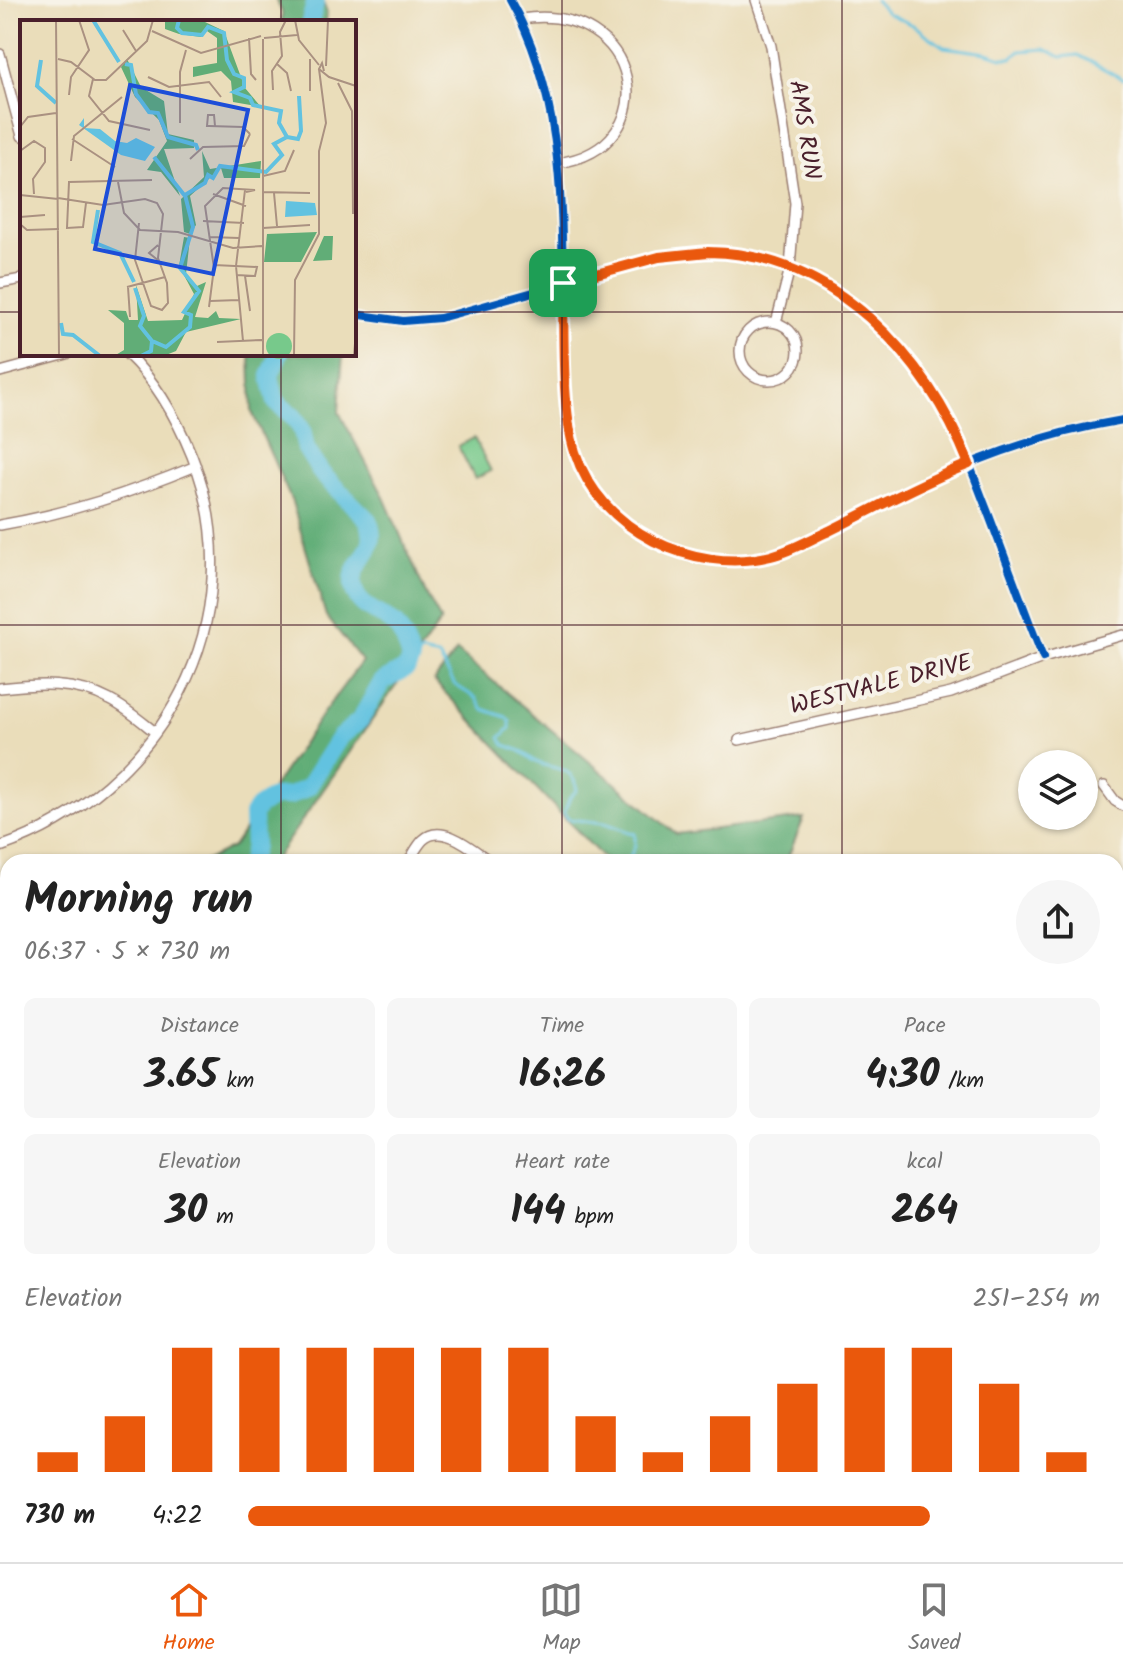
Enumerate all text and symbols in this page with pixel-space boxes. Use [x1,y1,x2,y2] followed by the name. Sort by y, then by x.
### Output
[20,20,356,356] inset map
[777,77,831,183] street label: AMS RUN
[529,249,597,317] pin
[541,261,585,305] icon: arrive
[786,643,977,726] street label: WESTVALE DRIVE
[1018,750,1098,830] map controls
[1018,750,1098,830] button: layers
[24,866,253,936] text: Morning run
[1016,880,1100,964] button: share
[24,931,230,973] text: 06:37 · 5 × 730 m
[160,1009,239,1044] text: Distance
[540,1009,584,1044] text: Time
[904,1009,946,1044] text: Pace
[144,1044,218,1108] text: 3.65
[518,1044,606,1108] text: 16:26
[865,1044,939,1108] text: 4:30
[218,1064,254,1099] text: km
[939,1064,984,1099] text: /km
[158,1145,241,1180] text: Elevation
[514,1145,610,1180] text: Heart rate
[907,1145,943,1180] text: kcal
[165,1180,207,1244] text: 30
[510,1180,566,1244] text: 144
[891,1180,958,1244] text: 264
[207,1200,234,1235] text: m
[566,1200,614,1235] text: bpm
[24,1278,122,1320] text: Elevation
[972,1278,1100,1320] text: 251–254 m
[24,1495,95,1537] text: 730 m
[152,1495,203,1537] text: 4:22
[162,1578,215,1661] tab: Home
[539,1578,583,1661] tab: Map
[908,1578,961,1661] tab: Saved

